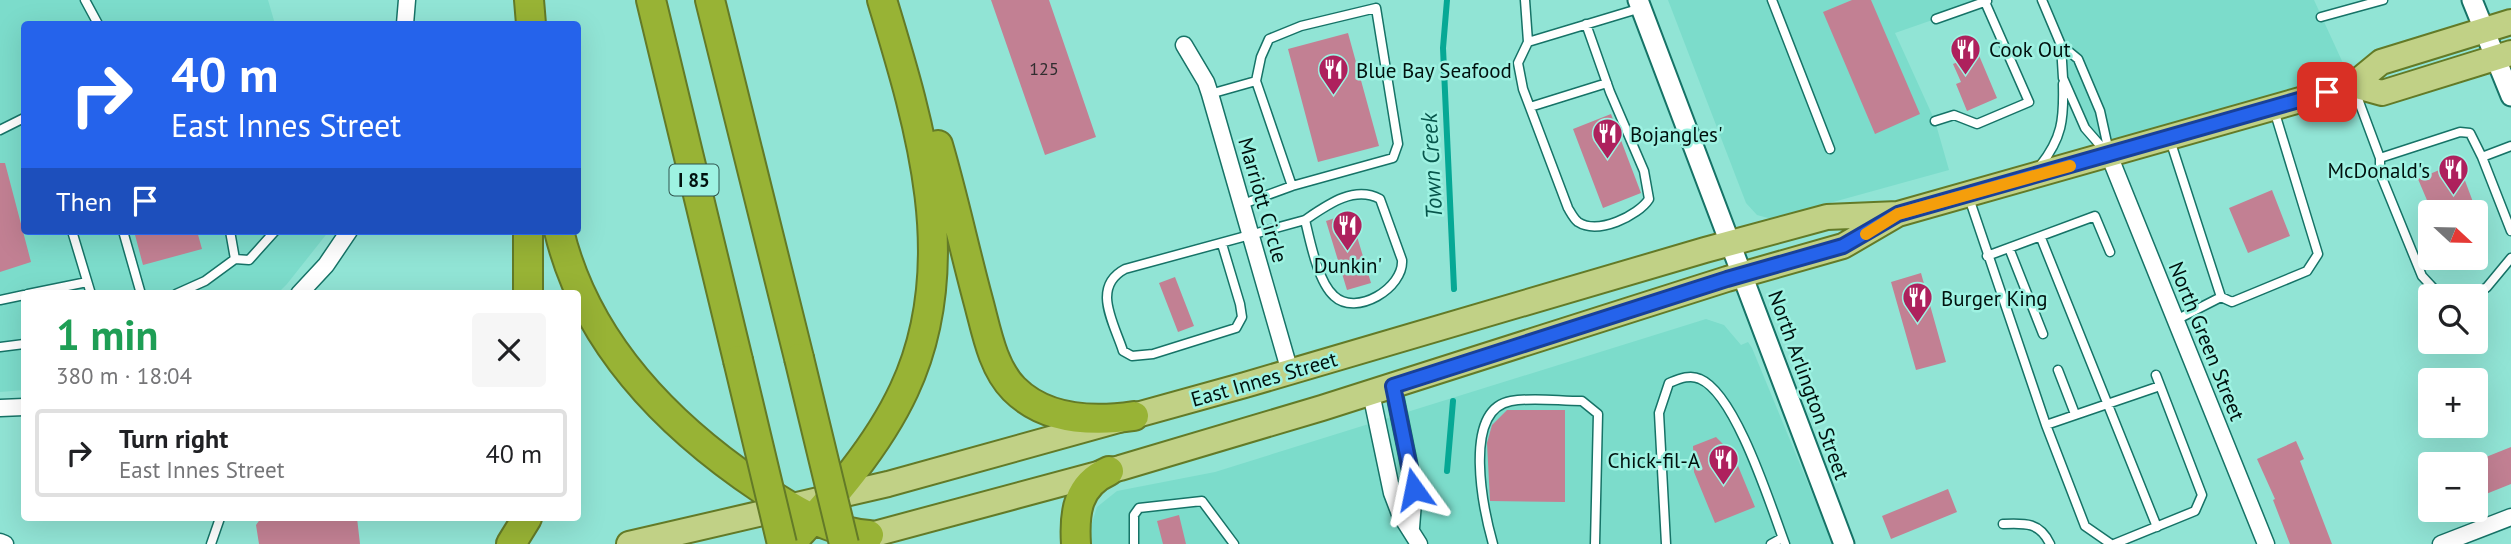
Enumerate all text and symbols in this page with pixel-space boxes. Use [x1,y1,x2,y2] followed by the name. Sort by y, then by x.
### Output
[1949,32,1983,76] restaurant icon: Cook Out
[1989,36,2071,63] place label: Cook Out
[171,42,278,106] text: 40 m
[56,49,147,140] icon: right
[1316,53,1350,97] restaurant icon: Blue Bay Seafood
[1029,57,1059,80] house number: 125
[1356,57,1512,84] place label: Blue Bay Seafood
[2297,62,2357,122] pin
[2308,73,2346,111] icon: arrive
[171,104,401,146] text: East Innes Street
[1414,111,1448,220] water label: Town Creek
[1590,117,1624,161] restaurant icon: Bojangles'
[1630,121,1723,148] place label: Bojangles'
[1232,134,1294,266] street label: Marriott Circle
[2436,153,2470,197] restaurant icon: McDonald's
[2327,157,2430,184] place label: McDonald's
[670,164,718,196] road number: I 85
[126,182,164,220] icon: arrive
[56,185,112,218] text: Then
[2418,200,2488,270] north arrow
[2418,200,2488,522] map controls
[1331,208,1365,252] restaurant icon: Dunkin'
[1314,252,1382,279] place label: Dunkin'
[2163,258,2251,424] street label: North Green Street
[1901,281,1935,325] restaurant icon: Burger King
[2418,284,2488,354] button: search
[1941,285,2048,312] place label: Burger King
[1762,287,1856,483] street label: North Arlington Street
[56,307,158,362] text: 1 min
[472,313,546,387] button: close
[1188,345,1340,413] street label: East Innes Street
[56,361,192,390] text: 380 m · 18:04
[2418,368,2488,438] button: +
[119,422,228,455] text: Turn right
[60,434,98,472] icon: right
[486,437,542,470] text: 40 m
[1706,443,1740,487] restaurant icon: Chick-fil-A
[1607,447,1701,474] place label: Chick-fil-A
[1377,452,1451,526] position arrow
[2418,452,2488,522] button: −
[119,455,284,484] text: East Innes Street

